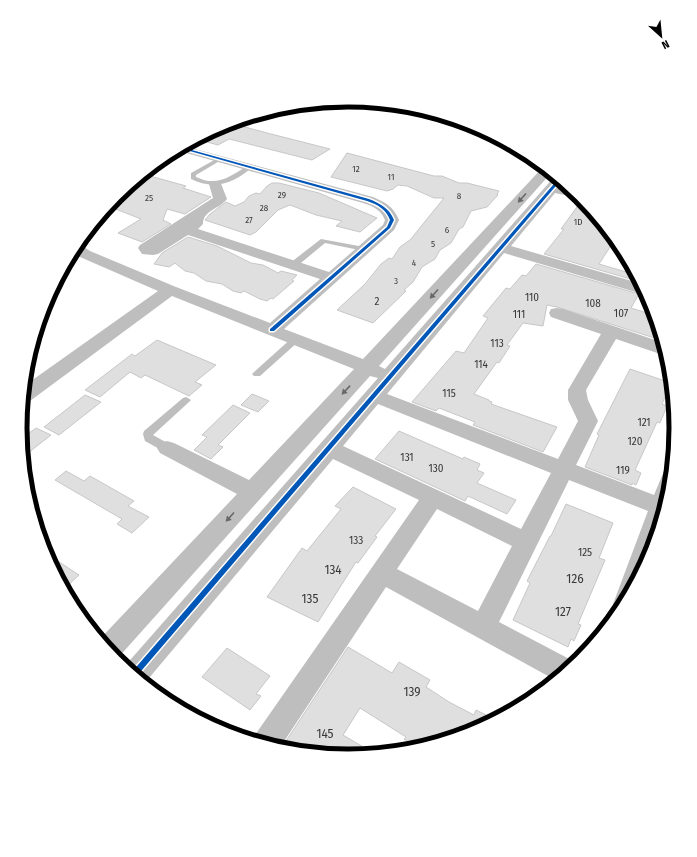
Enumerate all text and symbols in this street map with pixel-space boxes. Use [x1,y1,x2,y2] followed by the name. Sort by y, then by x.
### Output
[641,16,681,56] north arrow
[659,37,671,52] text: N
[352,164,360,174] house number: 12
[388,172,394,182] house number: 11
[278,190,286,200] house number: 29
[457,191,462,201] house number: 8
[145,193,153,203] house number: 25
[517,193,527,203] one-way arrow
[260,203,269,213] house number: 28
[245,215,253,225] house number: 27
[574,217,582,227] house number: 1D
[445,225,450,235] house number: 6
[431,239,435,249] house number: 5
[412,258,417,268] house number: 4
[394,276,398,286] house number: 3
[429,289,439,299] one-way arrow
[525,291,539,304] house number: 110
[375,295,380,308] house number: 2
[585,297,601,310] house number: 108
[614,307,629,320] house number: 107
[513,308,525,321] house number: 111
[490,337,504,350] house number: 113
[474,358,489,371] house number: 114
[341,385,351,395] one-way arrow
[442,387,456,400] house number: 115
[637,416,651,429] house number: 121
[628,435,643,448] house number: 120
[400,451,414,464] house number: 131
[429,462,444,475] house number: 130
[616,464,630,477] house number: 119
[225,512,235,522] one-way arrow
[349,534,363,547] house number: 133
[578,546,592,559] house number: 125
[324,562,342,577] house number: 134
[566,571,584,586] house number: 126
[302,591,318,606] house number: 135
[555,604,571,619] house number: 127
[403,684,421,699] house number: 139
[316,726,334,741] house number: 145

